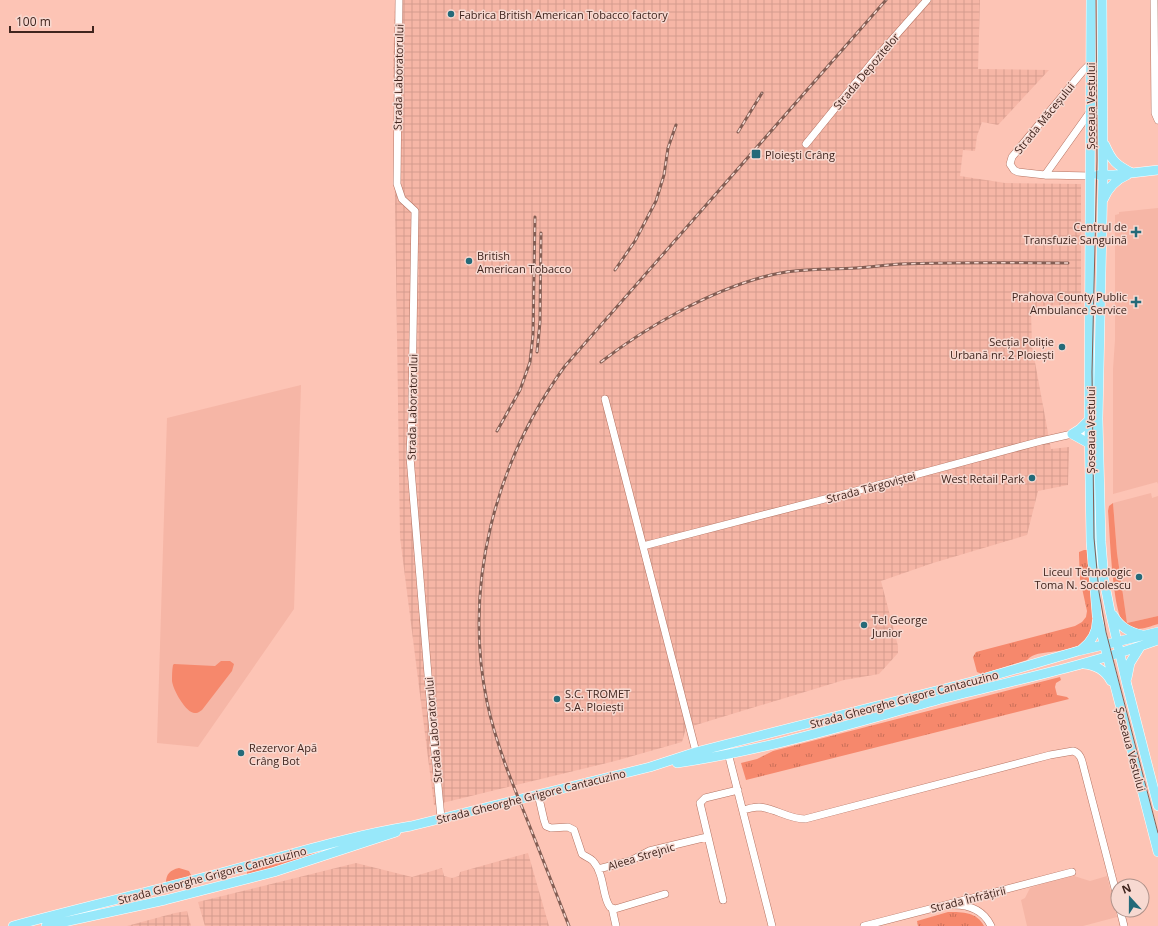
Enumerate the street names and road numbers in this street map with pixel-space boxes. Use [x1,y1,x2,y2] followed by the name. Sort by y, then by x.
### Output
[390,24,406,130] street label: Strada Laboratorului
[830,29,903,112] street label: Strada Depozitelor
[1083,63,1098,149] street label: Șoseaua Vestului
[1010,79,1078,157] street label: Strada Măceșului
[404,354,420,460] street label: Strada Laboratorului
[1083,387,1098,473] street label: Șoseaua Vestului
[825,468,917,506] street label: Strada Târgoviștei
[808,666,1000,731] street label: Strada Gheorghe Grigore Cantacuzino
[421,676,445,784] street label: Strada Laboratorului
[1113,705,1149,793] street label: Șoseaua Vestului
[435,765,628,827] street label: Strada Gheorghe Grigore Cantacuzino
[606,839,676,873] street label: Aleea Strejnic
[116,842,308,907] street label: Strada Gheorghe Grigore Cantacuzino
[929,882,1007,916] street label: Strada Înfrățirii

